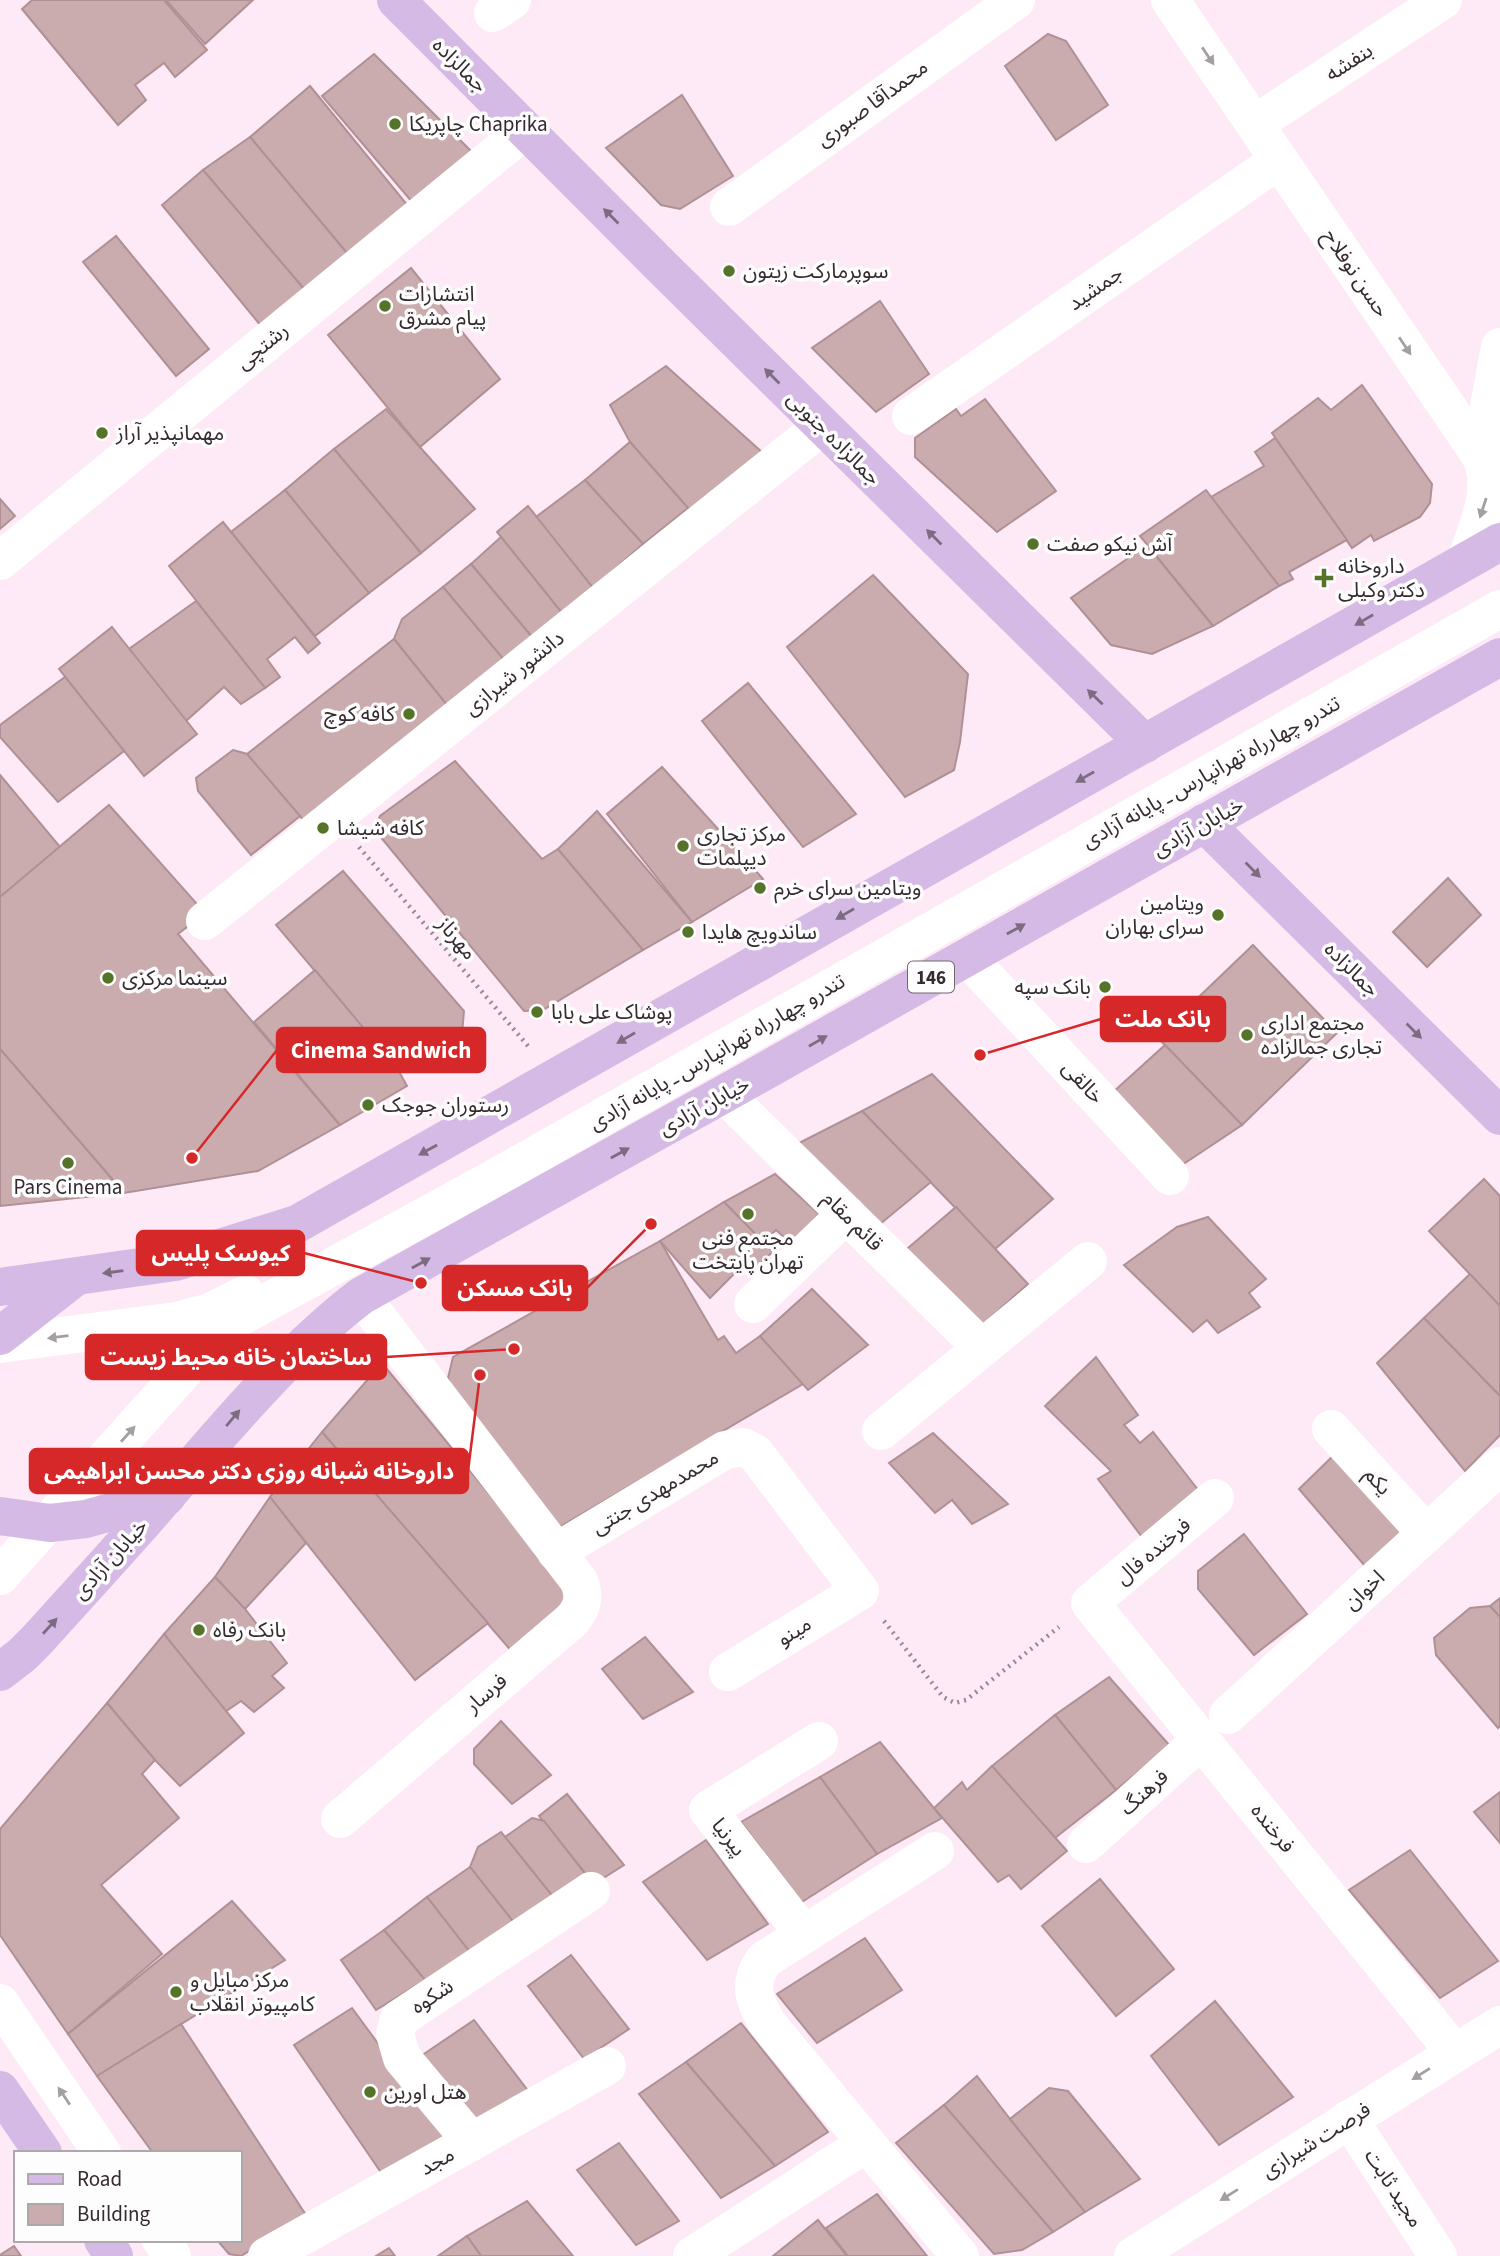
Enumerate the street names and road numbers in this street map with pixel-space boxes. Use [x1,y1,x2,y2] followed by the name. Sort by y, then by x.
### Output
[426,31,494,99] street label: جمالزاده
[1319,35,1379,89] street label: بنفشه
[810,52,934,154] street label: محمدآقا صبوری
[1315,223,1397,323] street label: حسن نوفلاح
[1061,258,1129,318] street label: جمشید
[229,315,295,377] street label: رشتچی
[780,384,888,492] street label: جمالزاده جنوبی
[458,623,570,723] street label: دانشور شیرازی
[1076,688,1346,856] street label: تندرو چهارراه تهرانپارس ـ پایانه آزادی
[1147,790,1249,864] street label: خیابان آزادی
[429,909,484,966] street label: مهرناز
[1318,935,1386,1003] street label: جمالزاده
[908,962,954,993] road number: 146
[583,966,851,1138] street label: تندرو چهارراه تهرانپارس ـ پایانه آزادی
[1055,1054,1111,1110] street label: خالقی
[653,1069,755,1143] street label: خیابان آزادی
[815,1184,890,1259] street label: قائم مقام
[586,1442,724,1542] street label: محمدمهدی جنتی
[1357,1460,1399,1502] street label: یکم
[1109,1510,1197,1592] street label: فرخنده فال
[65,1512,155,1606] street label: خیابان آزادی
[1337,1563,1391,1617] street label: اخوان
[771,1609,817,1653] street label: مینو
[458,1666,514,1721] street label: فرسار
[1113,1762,1175,1822] street label: فرهنگ
[1244,1797,1302,1859] street label: فرخنده
[704,1811,754,1863] street label: پیرنیا
[405,1971,459,2021] street label: شکوه
[1255,2094,1377,2186] street label: فرصت شیرازی
[414,2139,460,2183] street label: مجد
[1357,2143,1431,2233] street label: مجید ثابت

